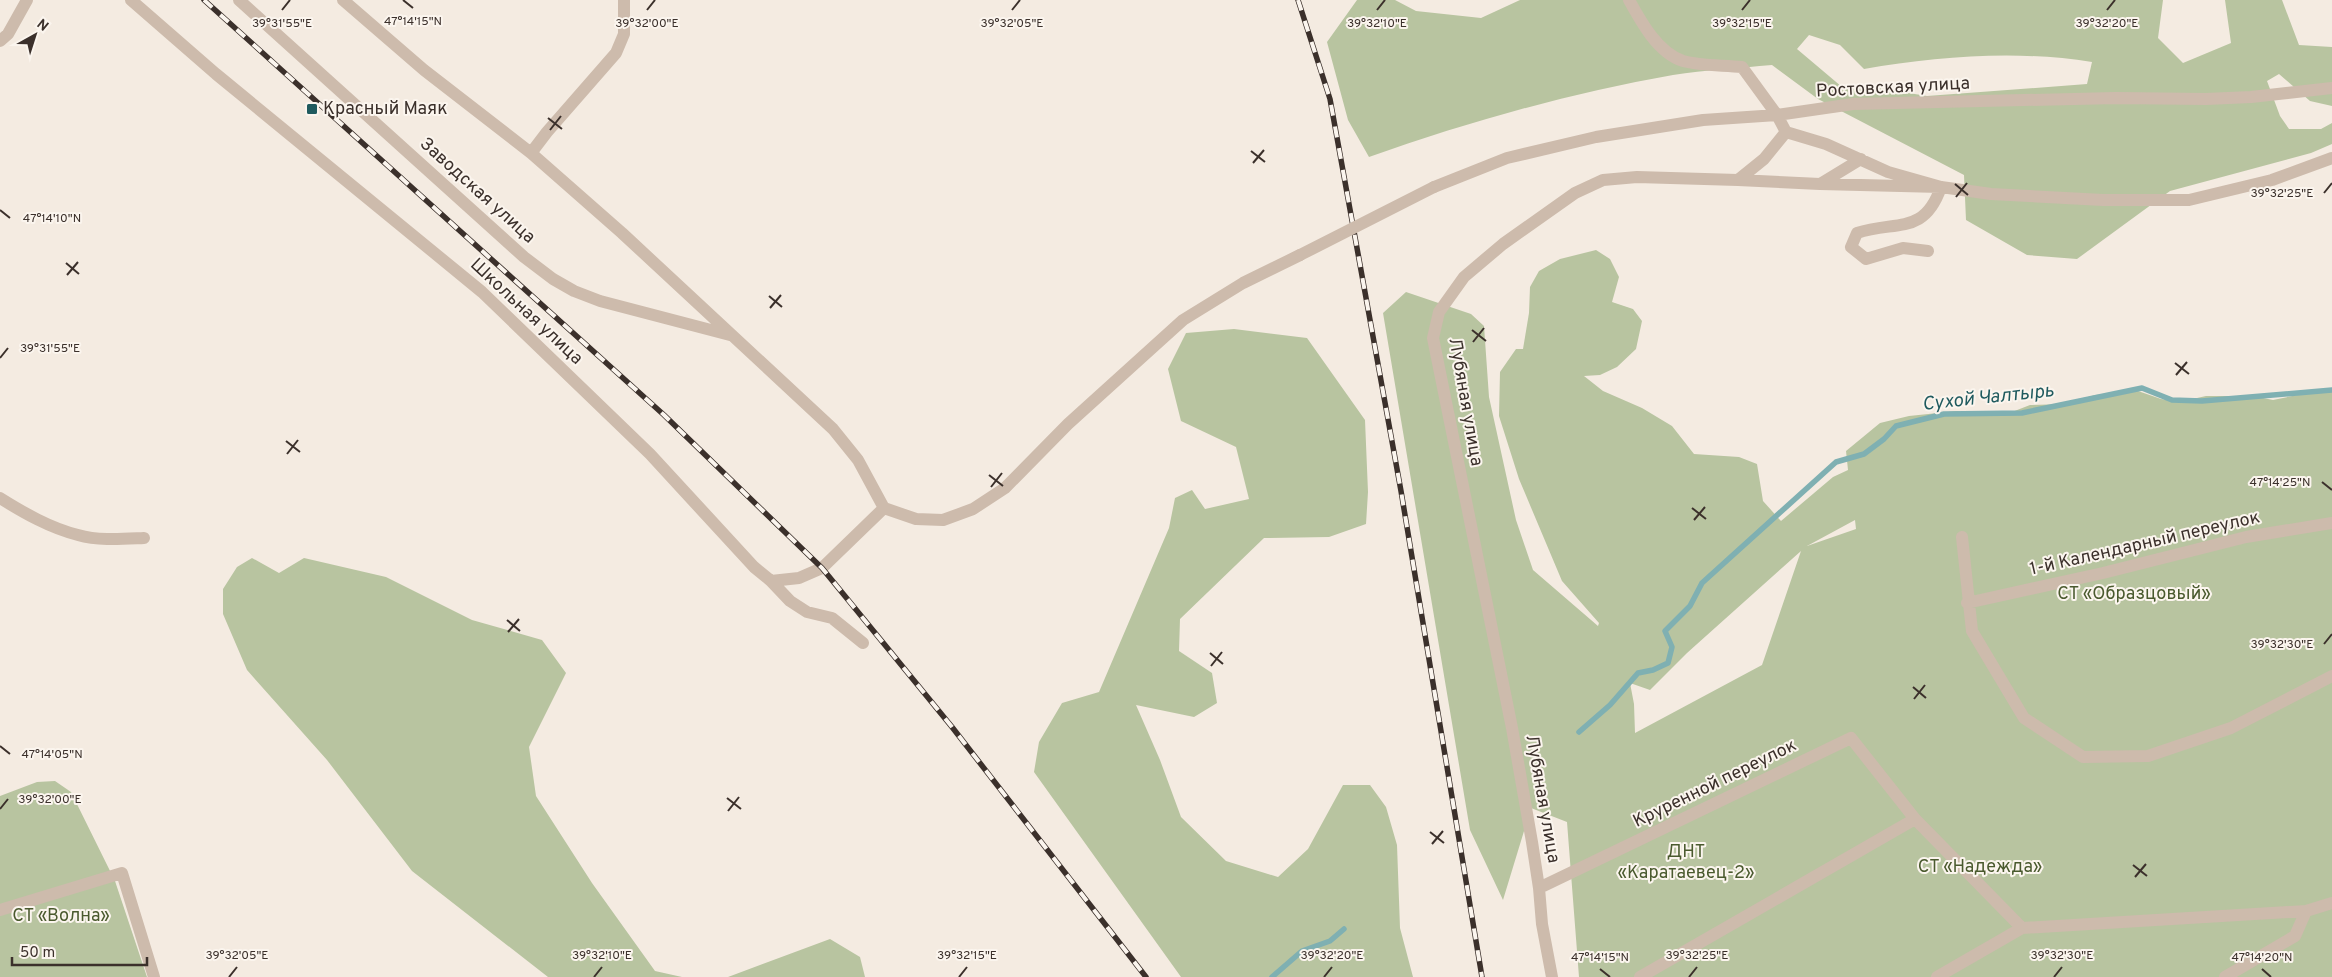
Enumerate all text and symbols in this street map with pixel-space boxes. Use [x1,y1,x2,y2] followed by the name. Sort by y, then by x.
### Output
[10,10,60,60] north arrow
[384,14,442,30] text: 47°14'15"N
[33,16,51,36] text: N
[252,16,312,32] text: 39°31'55"E
[615,16,679,32] text: 39°32'00"E
[980,16,1044,32] text: 39°32'05"E
[1347,16,1407,32] text: 39°32'10"E
[1712,16,1772,32] text: 39°32'15"E
[2075,16,2139,32] text: 39°32'20"E
[1815,72,1971,104] street label: Ростовская улица
[323,98,447,121] place label: Красный Маяк
[305,102,319,116] marker: Красный Маяк
[414,133,540,249] street label: Заводская улица
[2251,186,2313,202] text: 39°32'25"E
[23,211,81,227] text: 47°14'10"N
[465,254,587,370] street label: Школьная улица
[1442,336,1488,468] street label: Лубяная улица
[20,341,80,357] text: 39°31'55"E
[1921,379,2055,417] water label: Сухой Чалтырь
[2250,475,2310,491] text: 47°14'25"N
[2028,506,2262,582] street label: 1-й Календарный переулок
[2057,583,2211,606] park label: СТ «Образцовый»
[2251,637,2313,653] text: 39°32'30"E
[1519,733,1565,865] street label: Лубяная улица
[1629,734,1801,834] street label: Круренной переулок
[21,747,83,763] text: 47°14'05"N
[18,792,82,808] text: 39°32'00"E
[1618,841,1754,885] park label: ДНТ «Каратаевец-2»
[1918,856,2042,879] park label: СТ «Надежда»
[12,905,110,928] park label: СТ «Волна»
[12,934,148,966] scale bar
[20,944,55,963] text: 50 m
[205,948,269,964] text: 39°32'05"E
[572,948,632,964] text: 39°32'10"E
[937,948,997,964] text: 39°32'15"E
[1300,948,1364,964] text: 39°32'20"E
[1666,948,1728,964] text: 39°32'25"E
[2031,948,2093,964] text: 39°32'30"E
[1571,950,1629,966] text: 47°14'15"N
[2231,950,2293,966] text: 47°14'20"N

